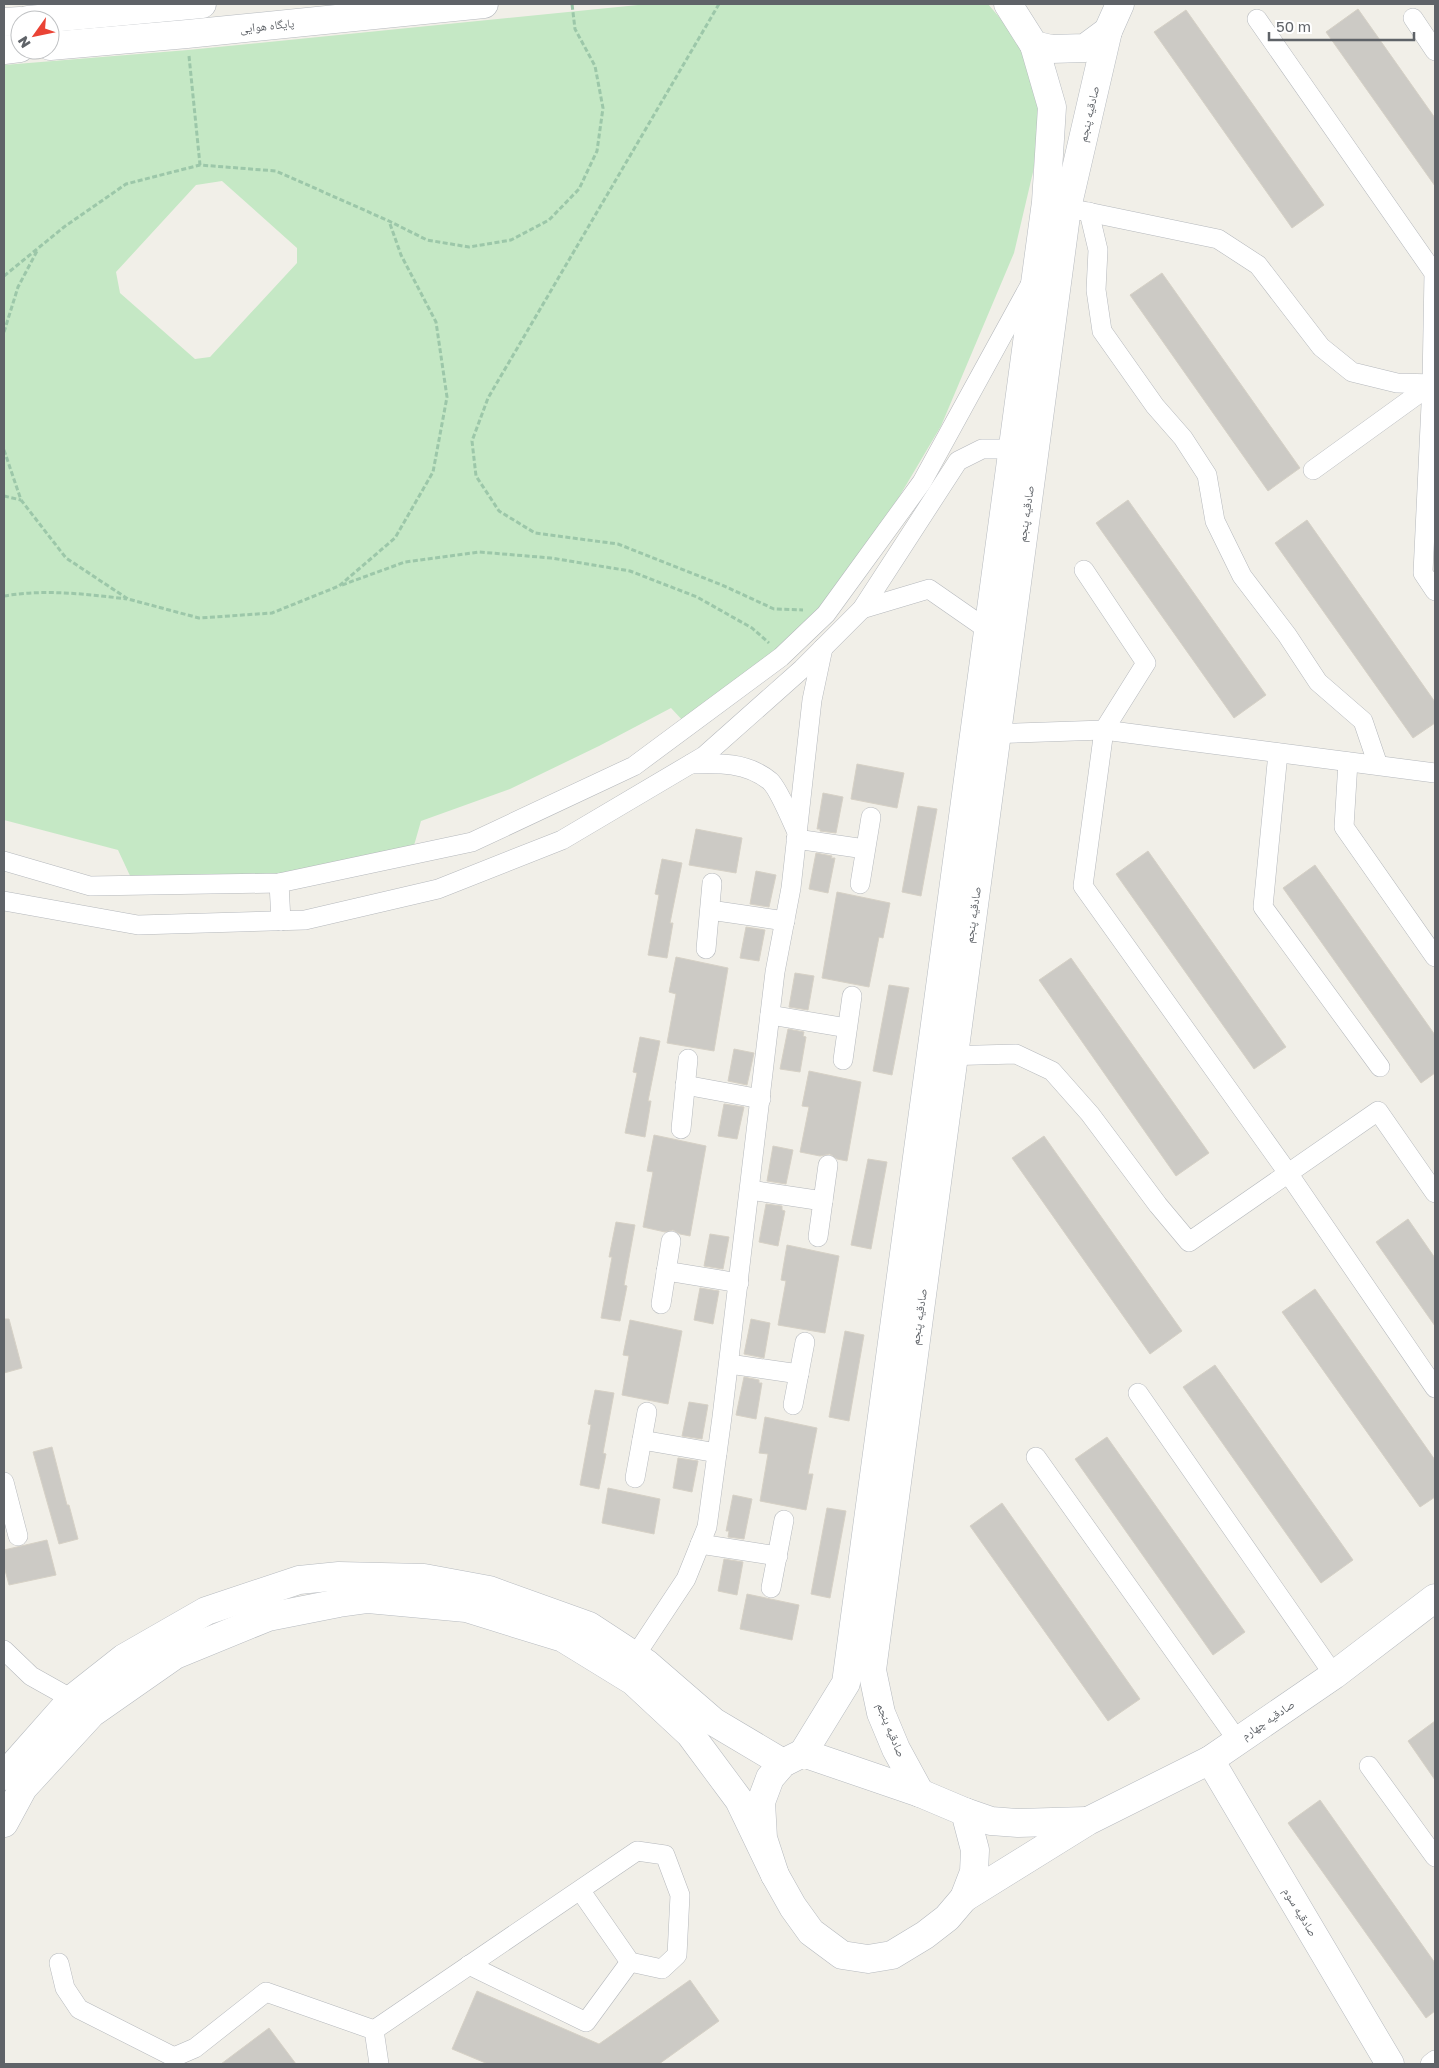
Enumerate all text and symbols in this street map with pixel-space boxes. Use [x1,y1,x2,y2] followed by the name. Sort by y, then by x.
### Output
[10,10,60,60] north arrow
[1269,10,1414,42] scale bar
[239,15,295,36] street label: پایگاه هوایی
[1276,17,1311,35] text: 50 m
[14,33,34,51] text: N
[1075,84,1103,144] street label: صادقیه پنجم
[1014,485,1038,543] street label: صادقیه پنجم
[961,886,985,944] street label: صادقیه پنجم
[907,1288,931,1346] street label: صادقیه پنجم
[1238,1696,1298,1744] street label: صادقیه چهارم
[873,1700,909,1760] street label: صادقیه پنجم
[1279,1884,1321,1940] street label: صادقیه سوم

